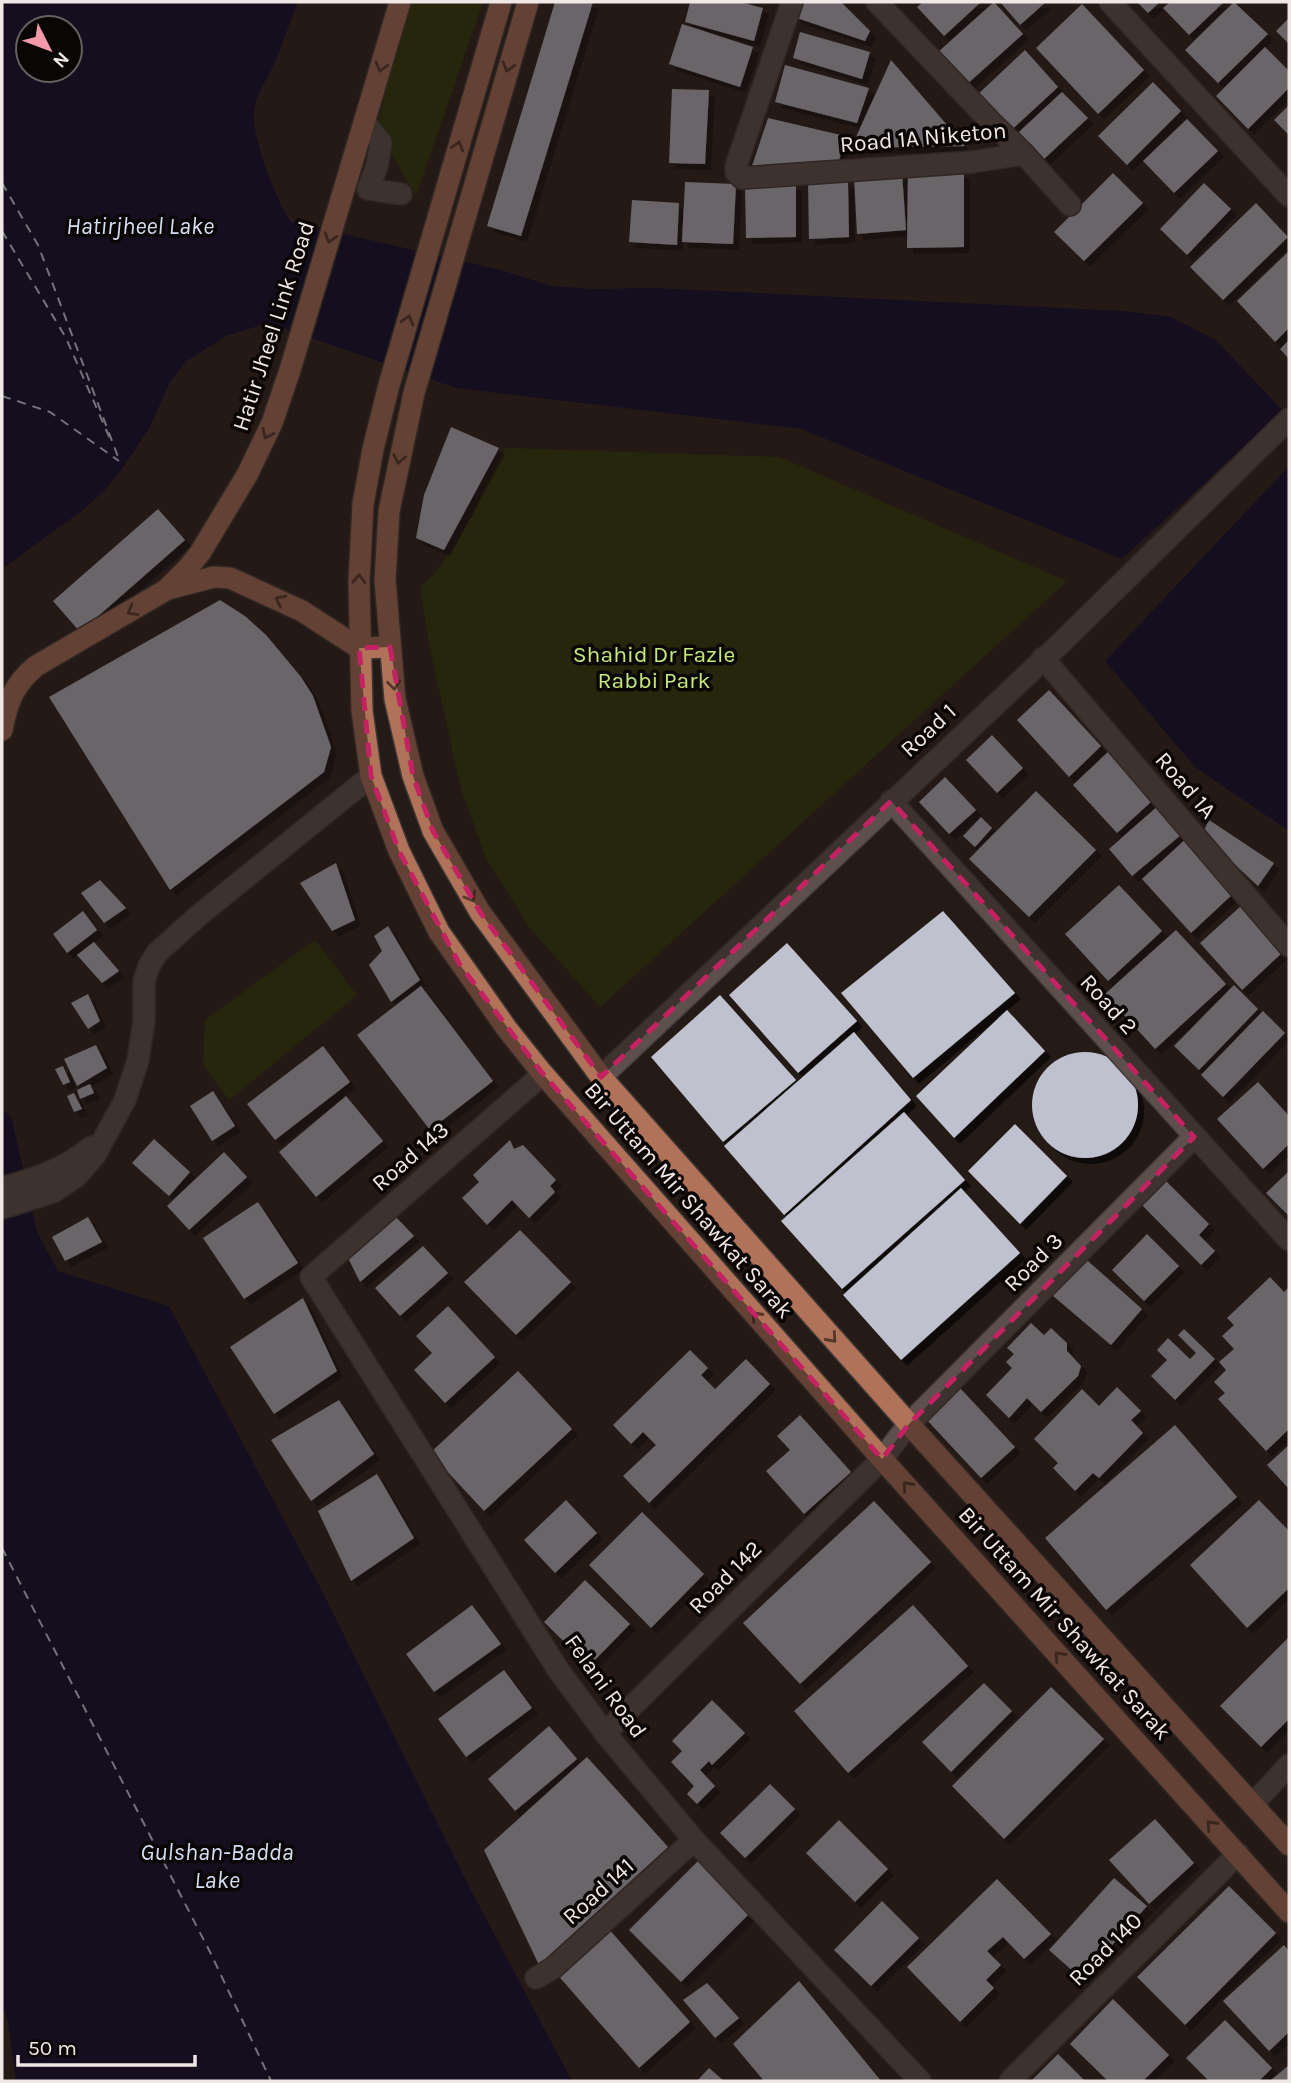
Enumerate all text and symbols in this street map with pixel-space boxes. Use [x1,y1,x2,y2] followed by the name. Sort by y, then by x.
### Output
[14,14,84,84] north arrow
[48,47,74,72] text: N
[374,61,389,73] one-way arrow
[502,61,517,73] one-way arrow
[839,117,1007,158] street label: Road 1A Niketon
[450,140,464,153] one-way arrow
[66,212,214,240] water label: Hatirjheel Lake
[227,218,320,434] street label: Hatir Jheel Link Road
[323,232,338,244] one-way arrow
[399,314,414,326] one-way arrow
[262,427,276,439] one-way arrow
[392,453,407,465] one-way arrow
[352,574,367,585] one-way arrow
[275,594,287,608] one-way arrow
[126,603,139,616] one-way arrow
[573,641,735,694] park label: Shahid Dr Fazle Rabbi Park
[386,680,401,691] one-way arrow
[895,698,962,763] street label: Road 1
[1149,747,1222,824] street label: Road 1A
[463,889,476,902] one-way arrow
[1075,969,1143,1040] street label: Road 2
[579,1077,799,1324] street label: Bir Uttam Mir Shawkat Sarak
[367,1116,454,1197] street label: Road 143
[998,1227,1068,1297] street label: Road 3
[752,1312,764,1325] one-way arrow
[823,1330,836,1343] one-way arrow
[903,1481,915,1494] one-way arrow
[953,1501,1177,1745] street label: Bir Uttam Mir Shawkat Sarak
[683,1535,767,1619] street label: Road 142
[559,1629,652,1743] street label: Felani Road
[1055,1651,1067,1664] one-way arrow
[1207,1820,1220,1833] one-way arrow
[140,1838,294,1894] water label: Gulshan-Badda Lake
[557,1852,639,1930] street label: Road 141
[1063,1907,1148,1992] street label: Road 140
[18,2024,194,2068] scale bar
[28,2036,77,2060] text: 50 m

